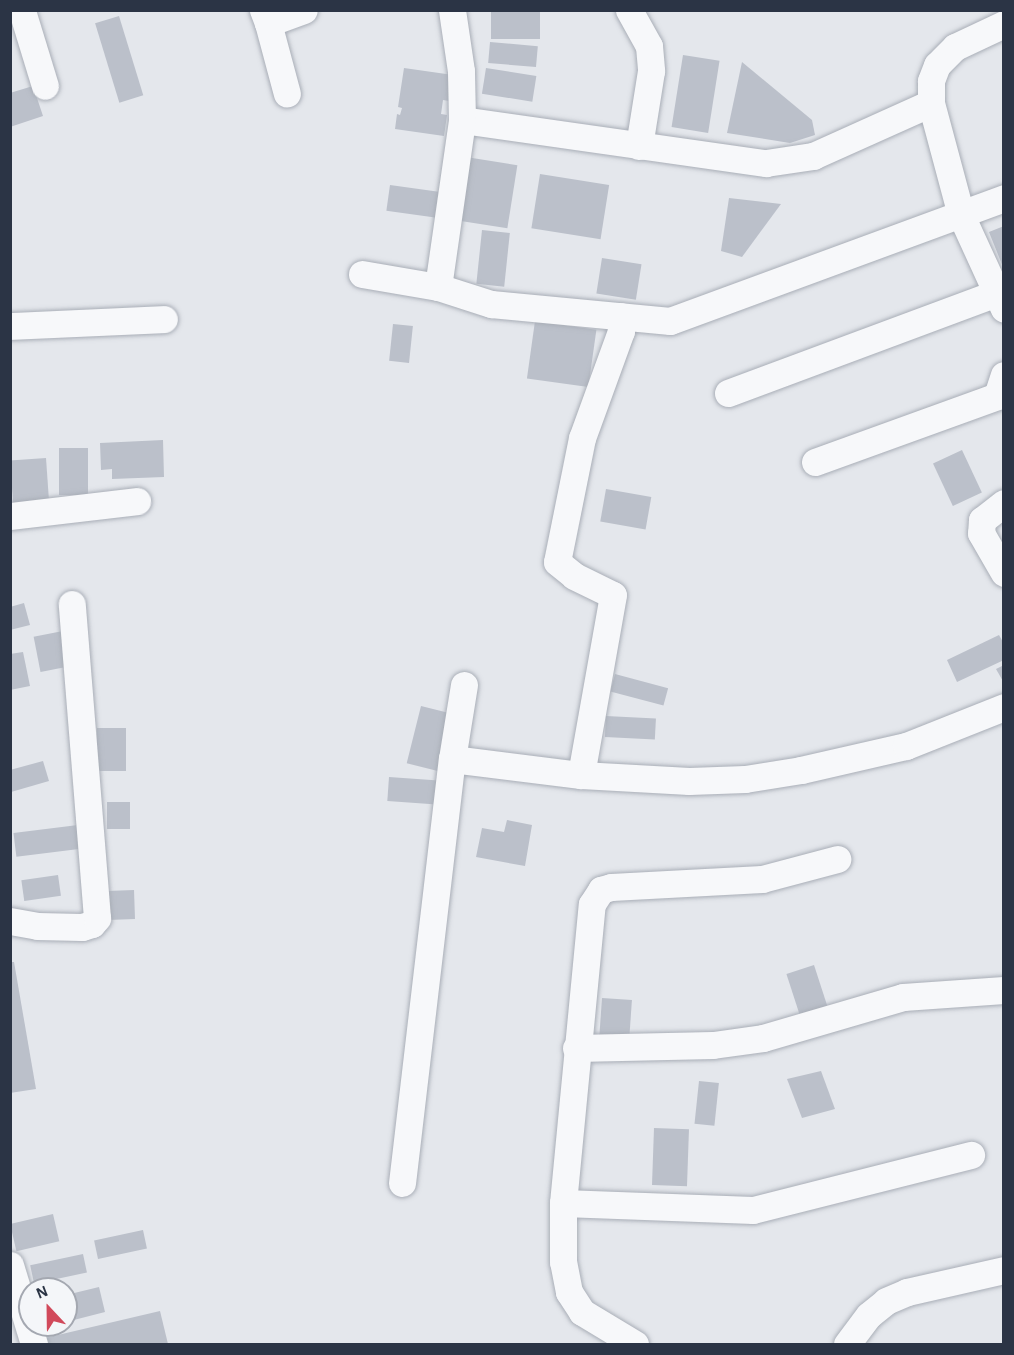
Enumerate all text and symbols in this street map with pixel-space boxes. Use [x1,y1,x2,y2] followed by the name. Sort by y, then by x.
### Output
[18,1277,78,1337] north arrow
[34,1283,50,1302] text: N

